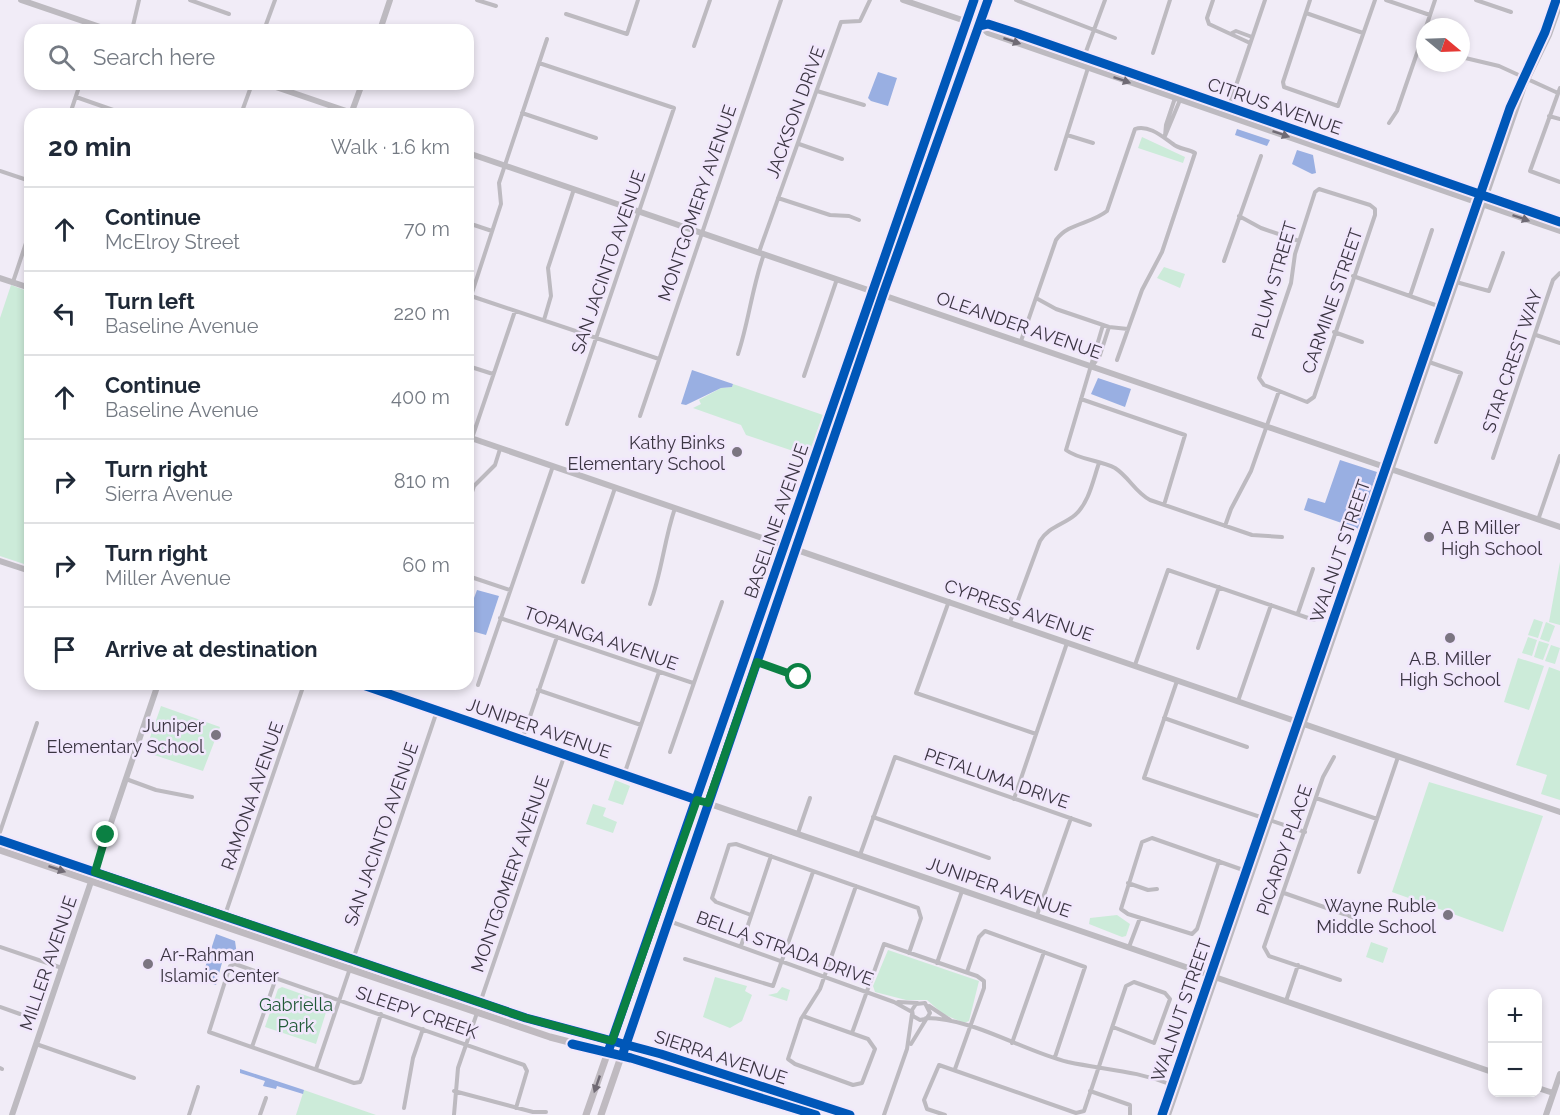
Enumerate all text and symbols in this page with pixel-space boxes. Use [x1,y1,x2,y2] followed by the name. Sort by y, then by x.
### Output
[1416,18,1470,72] north arrow
[24,24,474,90] search box
[1003,37,1021,47] one-way arrow
[45,41,78,74] icon: search
[761,43,829,181] street label: JACKSON DRIVE
[93,44,215,70] text: Search here
[1205,73,1345,139] street label: CITRUS AVENUE
[1113,75,1131,85] one-way arrow
[654,102,740,304] street label: MONTGOMERY AVENUE
[1272,130,1290,140] one-way arrow
[48,132,131,162] text: 20 min
[331,135,450,159] text: Walk · 1.6 km
[567,168,649,356] street label: SAN JACINTO AVENUE
[105,204,201,230] text: Continue
[48,213,81,246] icon: ahead
[1513,213,1531,223] one-way arrow
[404,217,450,241] text: 70 m
[1247,219,1301,341] street label: PLUM STREET
[1297,226,1367,376] street label: CARMINE STREET
[105,230,240,254] text: McElroy Street
[934,287,1104,363] street label: OLEANDER AVENUE
[1478,287,1546,435] street label: STAR CREST WAY
[105,288,195,314] text: Turn left
[48,297,81,330] icon: left
[393,301,450,325] text: 220 m
[105,314,258,338] text: Baseline Avenue
[105,372,201,398] text: Continue
[48,381,81,414] icon: ahead
[391,385,450,409] text: 400 m
[105,398,258,422] text: Baseline Avenue
[567,432,725,474] place label: Kathy Binks Elementary School
[740,441,812,601] street label: BASELINE AVENUE
[730,445,744,459] marker: Kathy Binks Elementary School
[105,456,208,482] text: Turn right
[48,465,81,498] icon: right
[394,469,450,493] text: 810 m
[1306,477,1374,625] street label: WALNUT STREET
[105,482,233,506] text: Sierra Avenue
[1441,517,1542,559] place label: A B Miller High School
[1422,530,1436,544] marker: A B Miller High School
[105,540,208,566] text: Turn right
[48,549,81,582] icon: right
[402,553,450,577] text: 60 m
[105,566,231,590] text: Miller Avenue
[942,575,1096,645] street label: CYPRESS AVENUE
[521,602,681,674] street label: TOPANGA AVENUE
[1443,631,1457,645] marker: A.B. Miller High School
[48,633,81,666] icon: arrive
[105,636,318,662] text: Arrive at destination
[1399,648,1501,690] place label: A.B. Miller High School
[785,663,811,689] route start
[464,693,614,763] street label: JUNIPER AVENUE
[46,715,205,757] place label: Juniper Elementary School
[217,719,287,873] street label: RAMONA AVENUE
[209,728,223,742] marker: Juniper Elementary School
[340,740,422,928] street label: SAN JACINTO AVENUE
[922,743,1072,813] street label: PETALUMA DRIVE
[467,773,553,975] street label: MONTGOMERY AVENUE
[1252,782,1316,918] street label: PICARDY PLACE
[92,821,118,847] route end
[924,852,1074,922] street label: JUNIPER AVENUE
[48,865,66,875] one-way arrow
[15,893,81,1033] street label: MILLER AVENUE
[1316,895,1436,937] place label: Wayne Ruble Middle School
[694,906,876,990] street label: BELLA STRADA DRIVE
[1441,908,1455,922] marker: Wayne Ruble Middle School
[1147,936,1215,1084] street label: WALNUT STREET
[160,944,279,986] place label: Ar-Rahman Islamic Center
[141,957,155,971] marker: Ar-Rahman Islamic Center
[353,981,481,1043] street label: SLEEPY CREEK
[1488,989,1542,1097] map controls
[1488,989,1542,1043] button: +
[259,994,333,1036] park label: Gabriella Park
[652,1026,790,1088] street label: SIERRA AVENUE
[1488,1043,1542,1097] button: −
[592,1075,602,1093] one-way arrow

